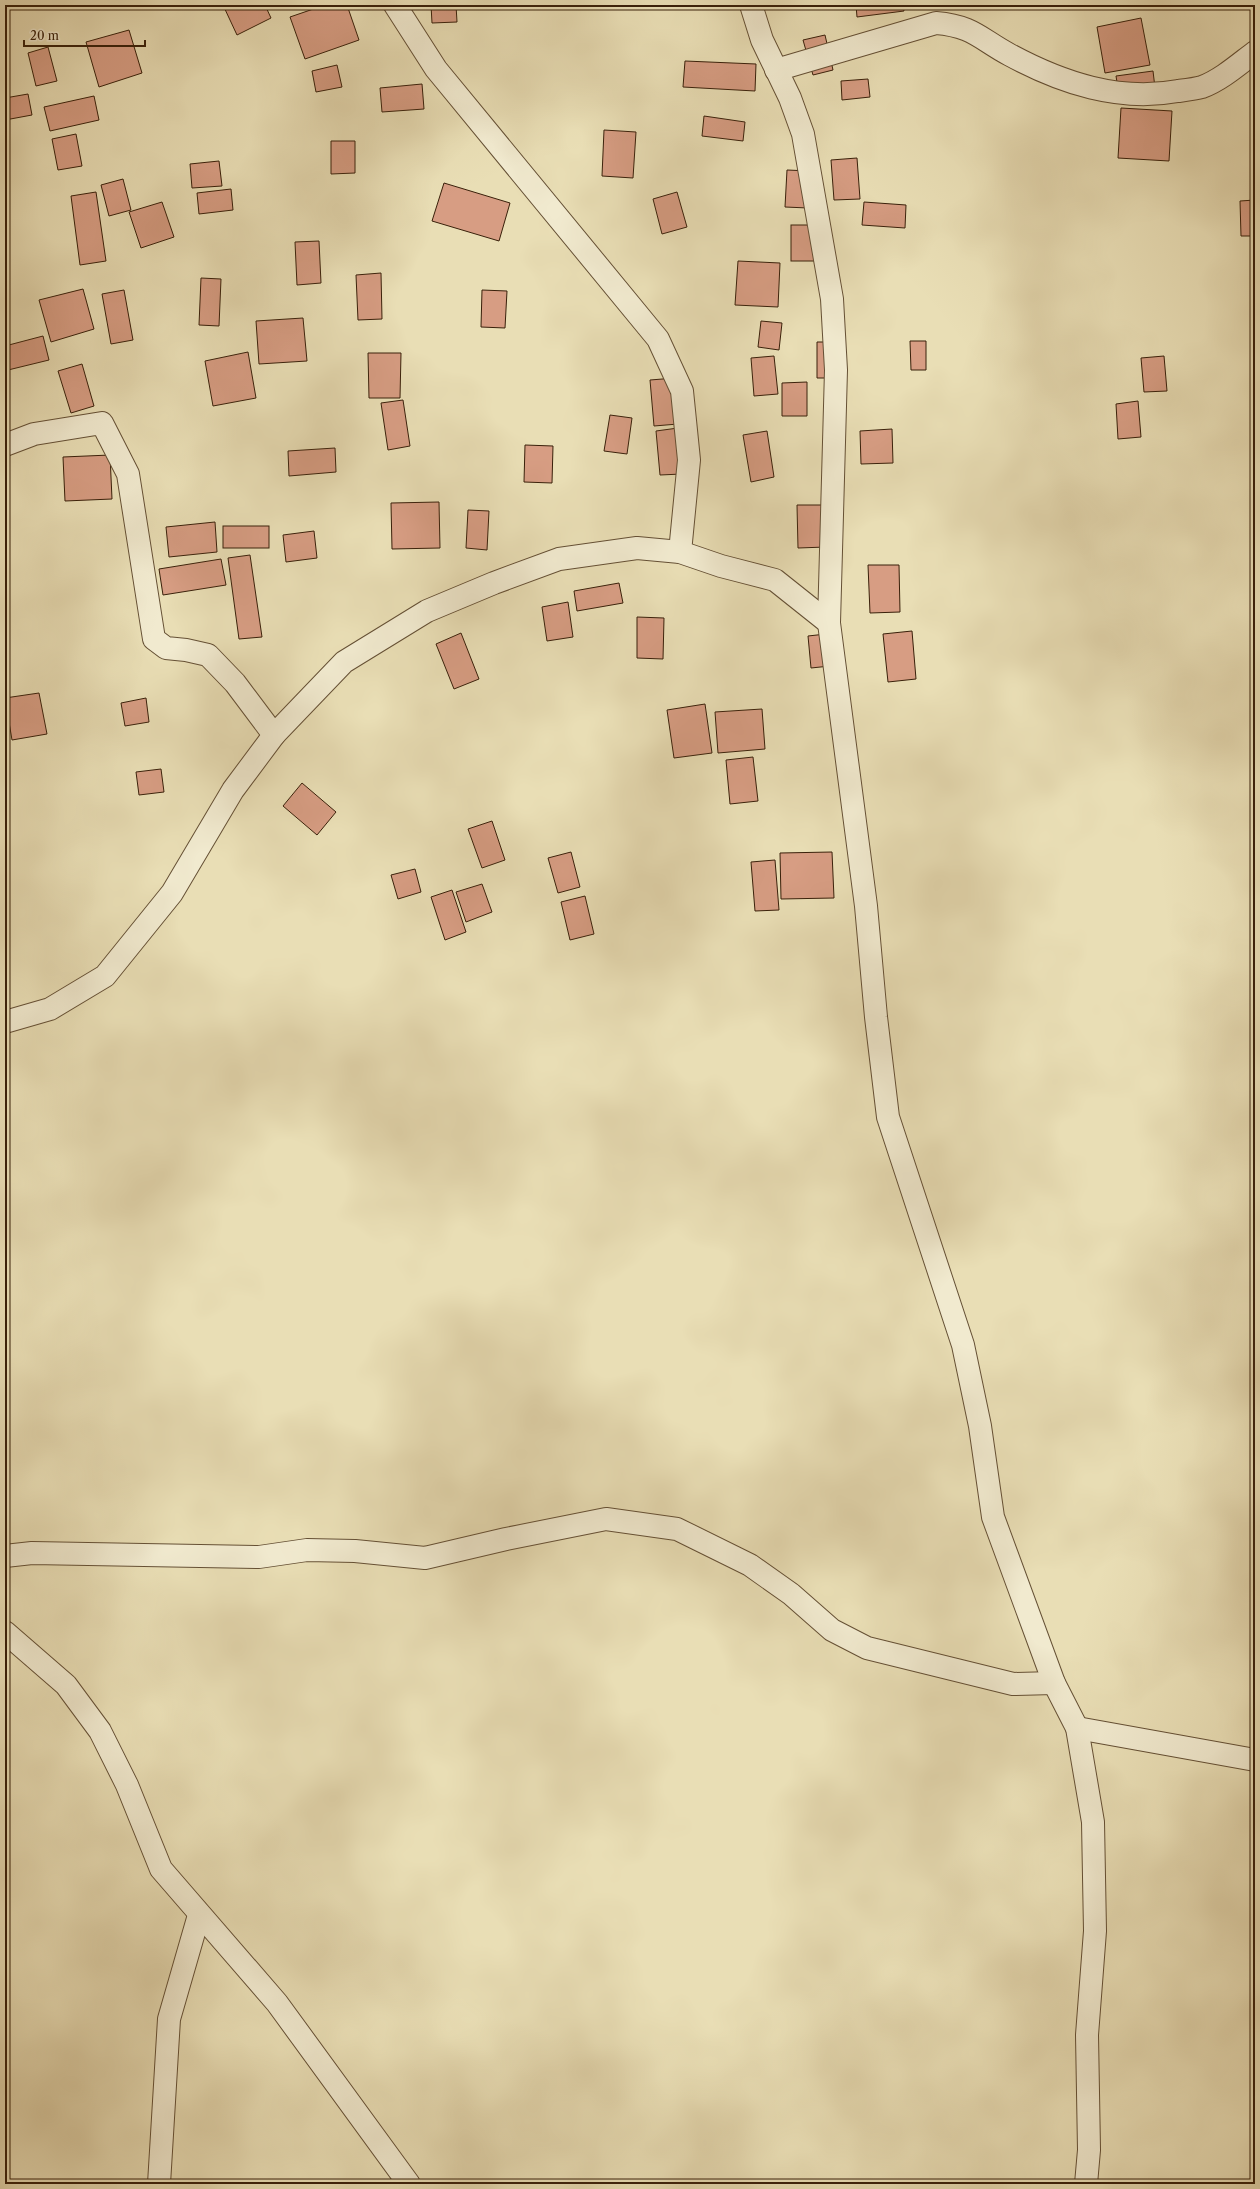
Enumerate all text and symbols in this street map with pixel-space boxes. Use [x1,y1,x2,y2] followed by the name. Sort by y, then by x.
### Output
[24,22,145,48] scale bar
[30,28,59,43] text: 20 m

